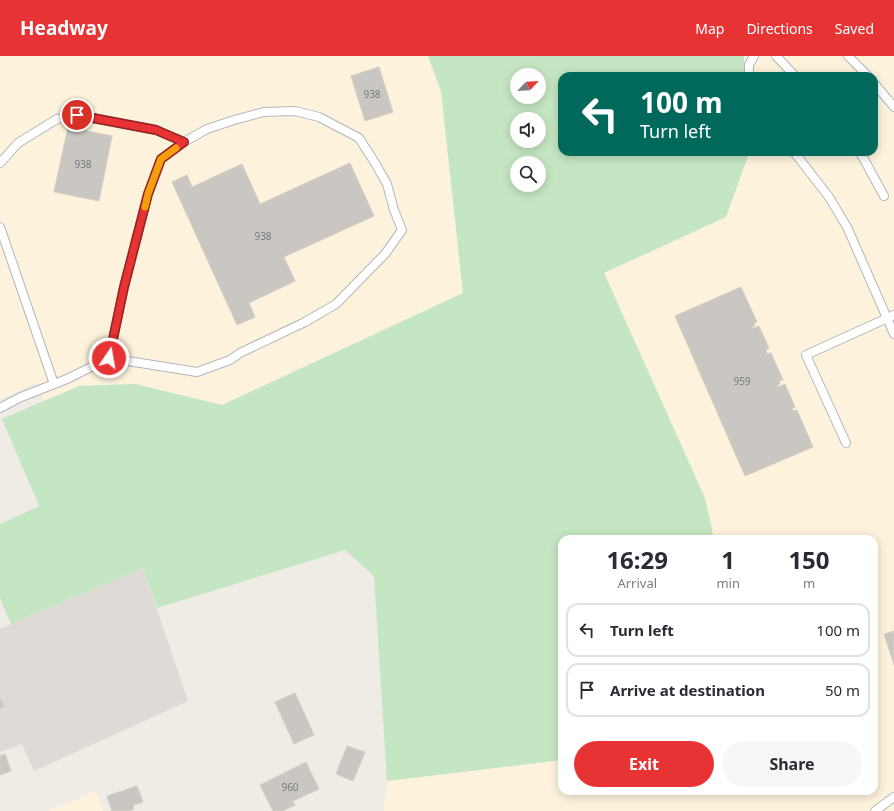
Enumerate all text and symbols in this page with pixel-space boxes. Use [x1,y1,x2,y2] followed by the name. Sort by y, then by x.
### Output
[20,15,108,41] text: Headway
[695,19,724,38] text: Map
[746,19,813,38] text: Directions
[835,19,874,38] text: Saved
[510,68,546,104] north arrow
[510,68,546,192] map controls
[640,83,723,121] text: 100 m
[363,87,381,101] house number: 938
[574,88,626,140] icon: left
[60,98,94,132] pin
[66,104,88,126] icon: arrive
[510,112,546,148] button: sound
[640,119,711,143] text: Turn left
[510,156,546,192] button: search
[74,157,92,171] house number: 938
[254,229,272,243] house number: 938
[88,337,130,379] position arrow
[733,374,751,388] house number: 959
[606,543,668,576] text: 16:29
[721,543,735,576] text: 1
[788,543,830,576] text: 150
[617,574,657,592] text: Arrival
[716,574,740,592] text: min
[803,574,815,592] text: m
[576,619,598,641] icon: left
[610,620,674,640] text: Turn left
[816,620,860,640] text: 100 m
[576,679,598,701] icon: arrive
[610,680,765,700] text: Arrive at destination
[825,680,860,700] text: 50 m
[574,741,714,787] button: Exit
[722,741,862,787] button: Share
[281,780,299,794] house number: 960

